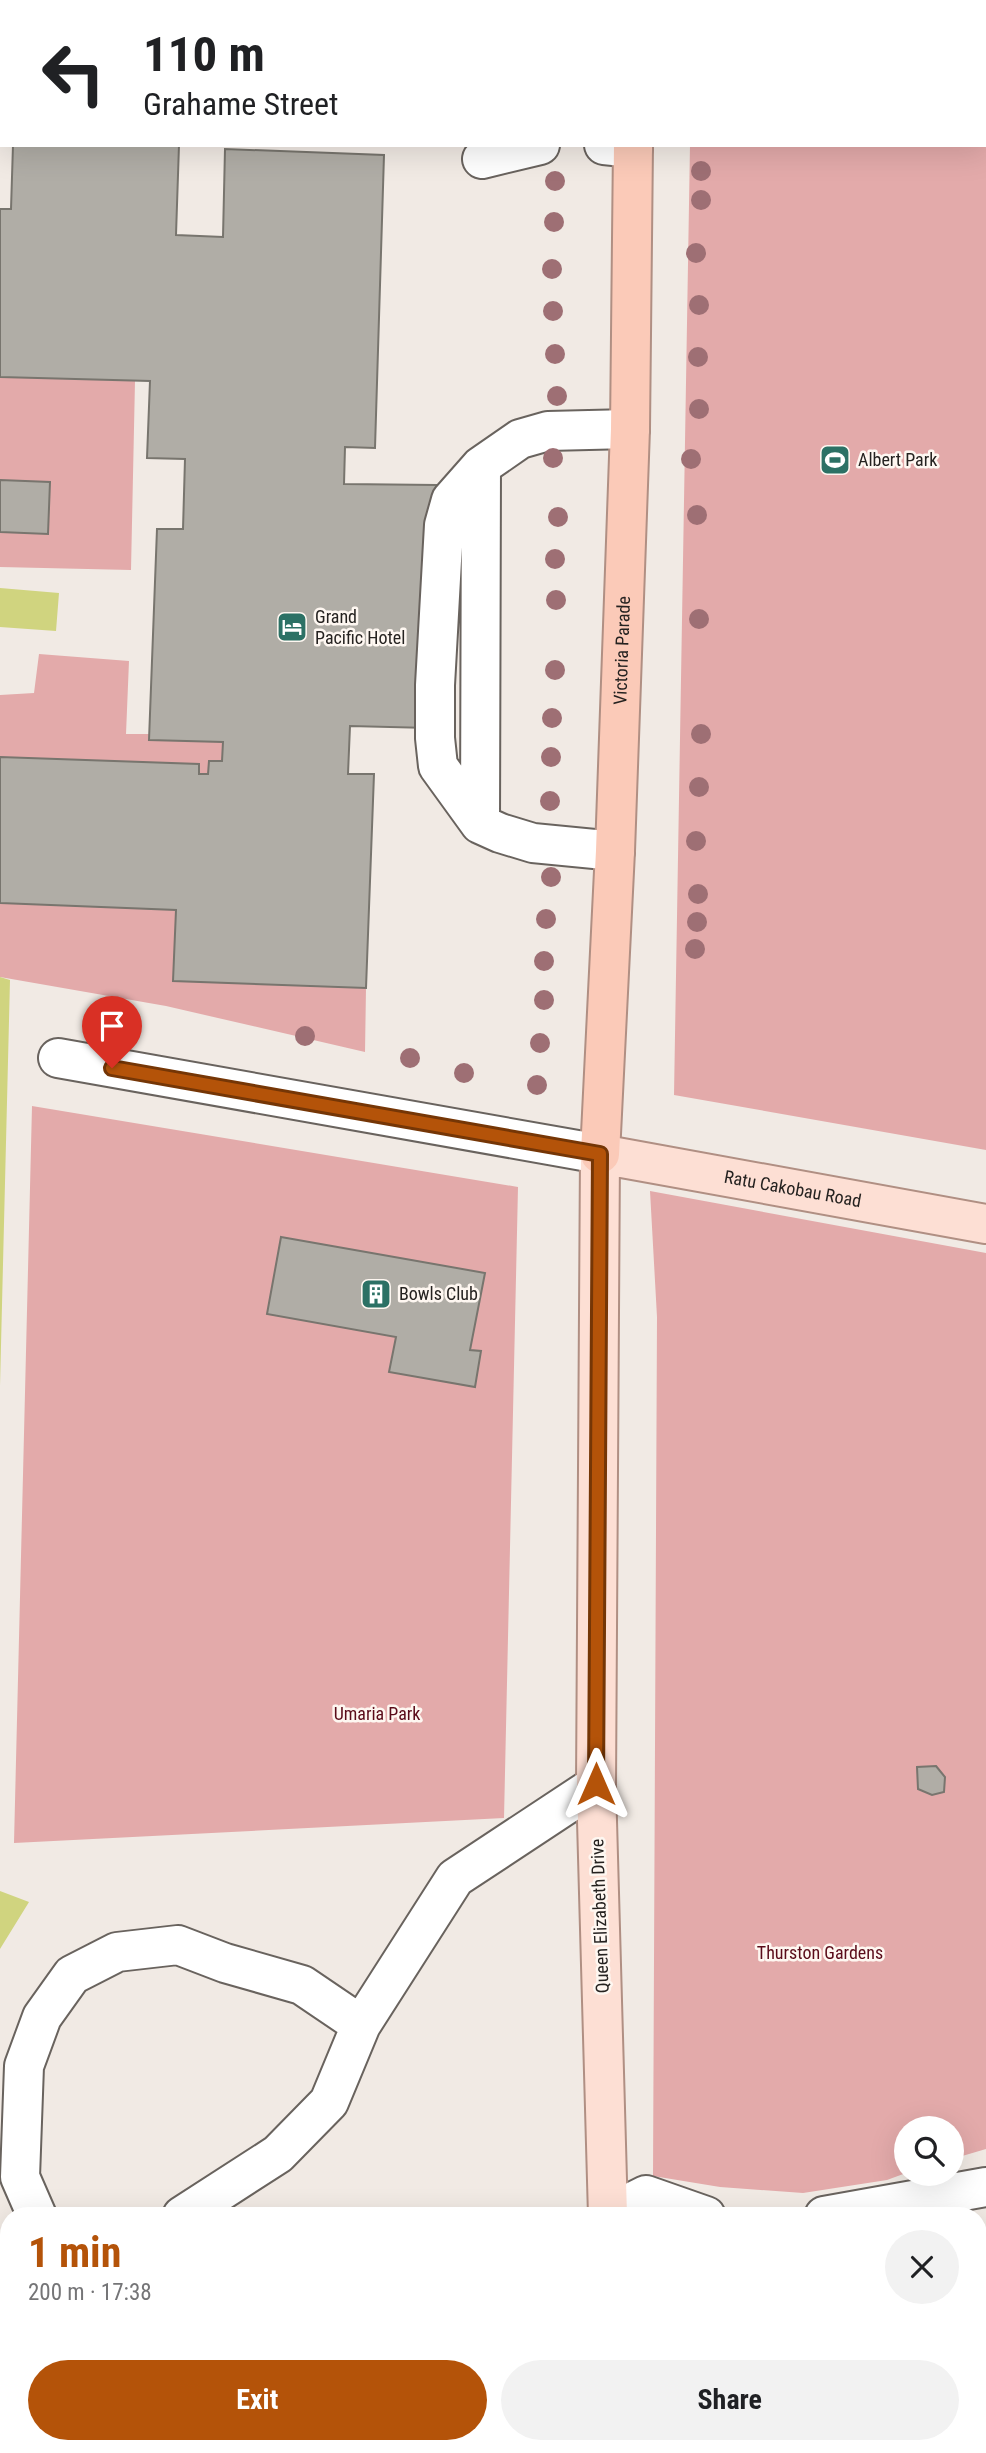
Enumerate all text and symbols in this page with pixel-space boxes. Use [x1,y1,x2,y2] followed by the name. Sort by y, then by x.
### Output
[143,26,265,83] text: 110 m
[28,28,119,119] icon: left
[143,85,339,123] text: Grahame Street
[818,443,852,477] sports icon: Albert Park
[858,449,937,470] place label: Albert Park
[609,596,634,705] street label: Victoria Parade
[315,606,405,648] place label: Grand Pacific Hotel
[275,610,309,644] hotel icon: Grand Pacific Hotel
[82,996,142,1068] pin
[93,1007,131,1045] icon: arrive
[723,1166,863,1211] street label: Ratu Cakobau Road
[359,1277,393,1311] building icon: Bowls Club
[399,1283,478,1304] place label: Bowls Club
[334,1703,420,1724] park label: Umaria Park
[559,1747,633,1821] position arrow
[586,1839,613,1994] street label: Queen Elizabeth Drive
[757,1942,883,1963] park label: Thurston Gardens
[894,2116,964,2186] map controls
[894,2116,964,2186] button: search
[28,2228,121,2277] text: 1 min
[885,2230,959,2304] button: close
[28,2279,152,2306] text: 200 m · 17:38
[28,2360,487,2440] button: Exit
[501,2360,959,2440] button: Share

